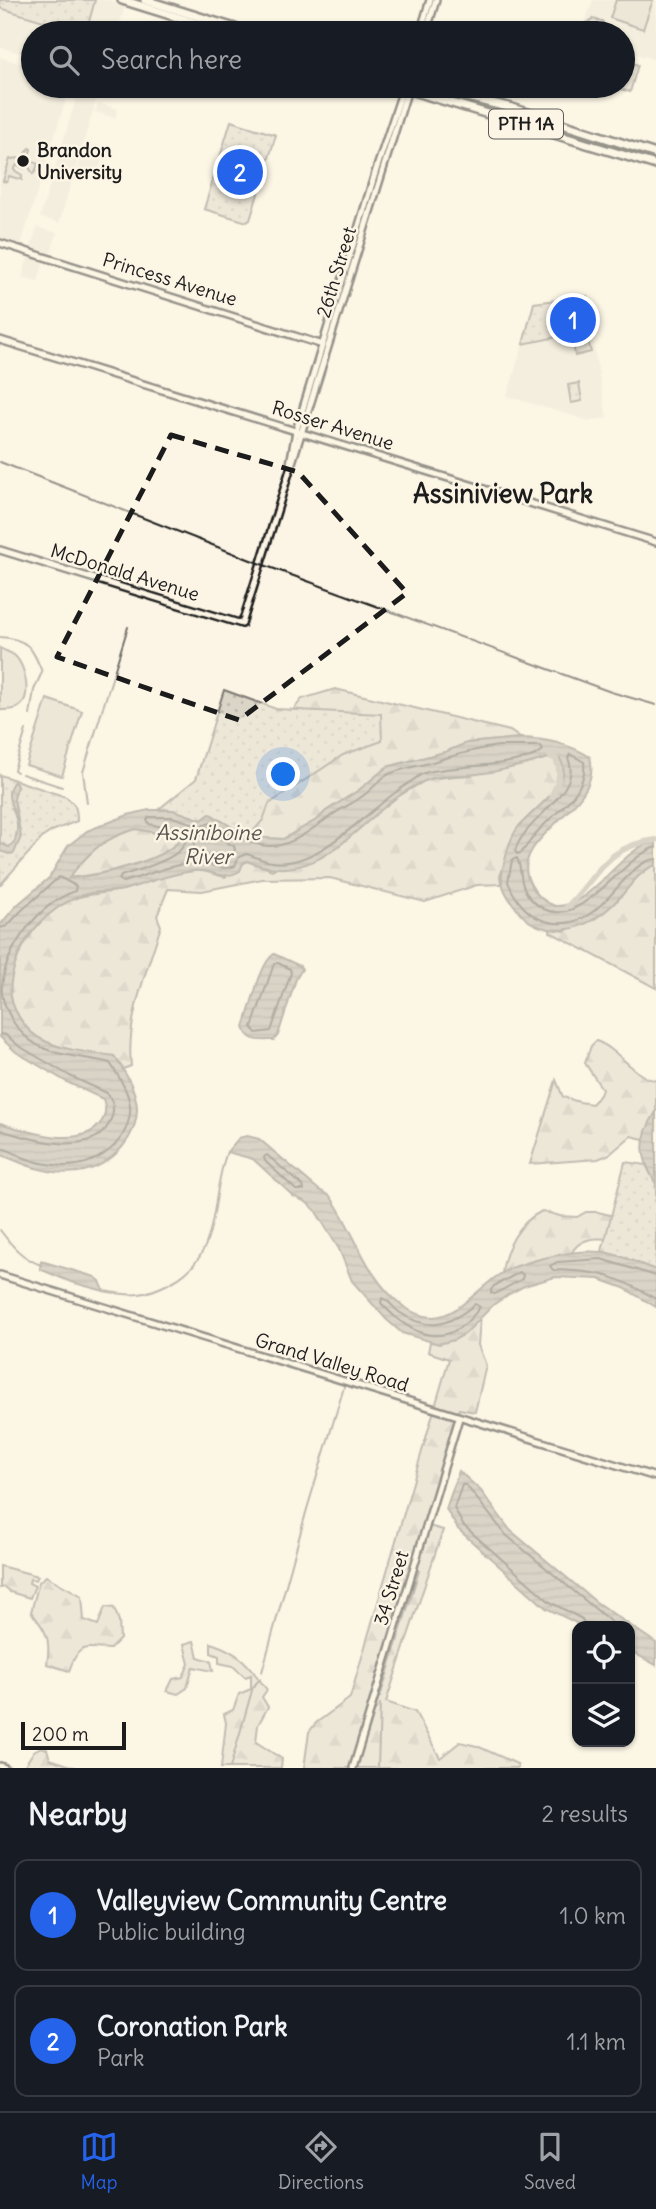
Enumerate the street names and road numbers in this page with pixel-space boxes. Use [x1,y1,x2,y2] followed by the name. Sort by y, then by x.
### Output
[489,110,563,139] road number: PTH 1A
[311,224,361,320] street label: 26th Street
[100,247,240,311] street label: Princess Avenue
[269,395,397,455] street label: Rosser Avenue
[48,538,202,606] street label: McDonald Avenue
[252,1327,412,1397] street label: Grand Valley Road
[368,1548,414,1628] street label: 34 Street

